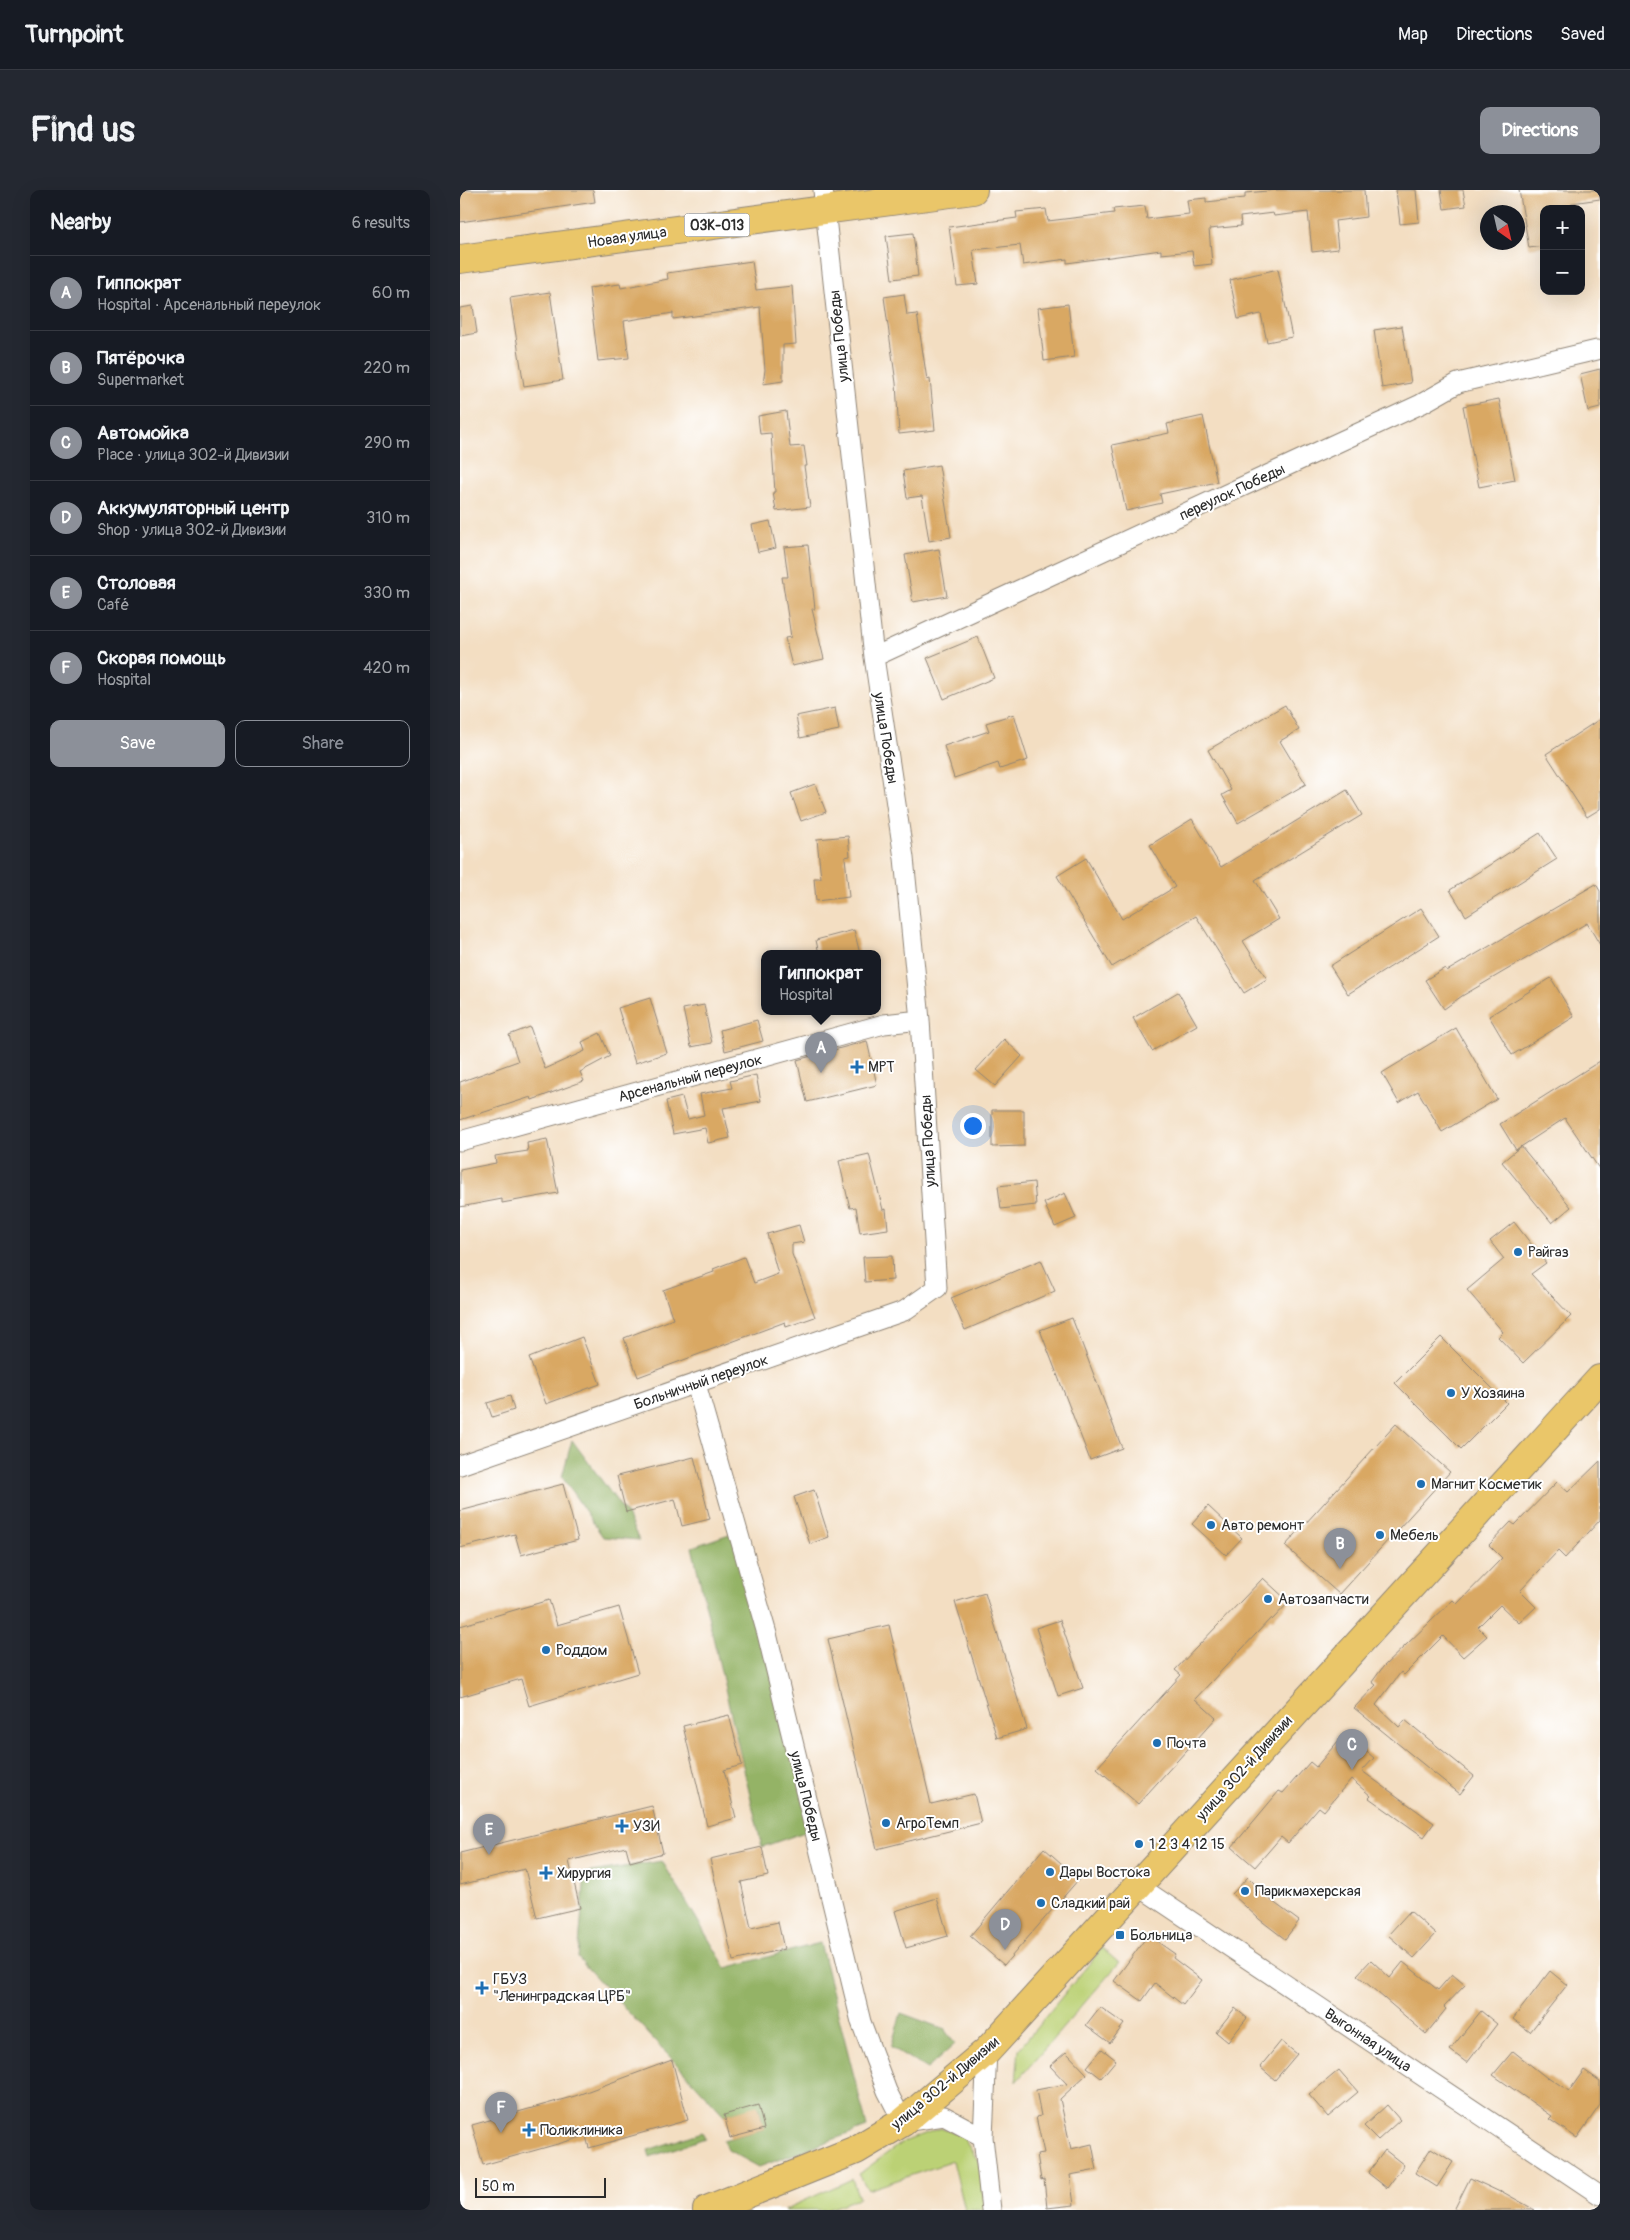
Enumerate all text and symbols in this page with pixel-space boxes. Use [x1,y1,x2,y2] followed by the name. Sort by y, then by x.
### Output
[25,20,123,49] text: Turnpoint
[1398,23,1428,46] text: Map
[1456,23,1532,46] text: Directions
[1560,23,1605,46] text: Saved
[1480,107,1600,154] button: Directions
[30,108,135,152] text: Find us
[1480,205,1525,250] north arrow
[1540,205,1585,295] map controls
[1540,205,1585,250] button: +
[50,209,111,236] text: Nearby
[352,213,410,233] text: 6 results
[684,214,750,236] road number: 03К-013
[586,223,668,252] street label: Новая улица
[1540,250,1585,295] button: −
[97,271,181,295] text: Гиппократ
[61,283,71,303] text: A
[372,283,410,303] text: 60 m
[825,289,854,384] street label: улица Победы
[97,295,321,315] text: Hospital · Арсенальный переулок
[97,346,185,370] text: Пятёрочка
[61,358,71,378] text: B
[364,358,410,378] text: 220 m
[97,370,184,390] text: Supermarket
[97,421,189,445] text: Автомойка
[61,433,71,453] text: C
[364,433,410,453] text: 290 m
[97,445,289,465] text: Place · улица 302-й Дивизии
[1176,460,1288,525] street label: переулок Победы
[97,496,290,520] text: Аккумуляторный центр
[61,508,71,528] text: D
[366,508,410,528] text: 310 m
[97,520,286,540] text: Shop · улица 302-й Дивизии
[97,571,176,595] text: Столовая
[62,583,70,603] text: E
[364,583,410,603] text: 330 m
[97,595,129,615] text: Café
[97,646,226,670] text: Скорая помощь
[61,658,71,678] text: F
[363,658,410,678] text: 420 m
[97,670,151,690] text: Hospital
[869,690,902,785] street label: улица Победы
[50,720,225,767] button: Save
[235,720,410,767] button: Share
[761,950,881,1015] popup
[779,961,863,985] text: Гиппократ
[779,985,833,1005] text: Hospital
[805,1032,837,1073] pin: A
[616,1050,764,1107] street label: Арсенальный переулок
[868,1058,895,1077] place label: МРТ
[850,1060,864,1074] marker: МРТ
[917,1094,940,1189] street label: улица Победы
[960,1113,986,1139] your location
[1528,1243,1569,1262] place label: Райгаз
[1512,1246,1524,1258] marker: Райгаз
[632,1350,771,1414] street label: Больничный переулок
[1461,1384,1525,1403] place label: У Хозяина
[1445,1387,1457,1399] marker: У Хозяина
[1431,1475,1543,1494] place label: Магнит Косметик
[1415,1478,1427,1490] marker: Магнит Косметик
[1221,1516,1305,1535] place label: Авто ремонт
[1205,1519,1217,1531] marker: Авто ремонт
[1390,1526,1439,1545] place label: Мебель
[1324,1528,1356,1569] pin: B
[1374,1529,1386,1541] marker: Мебель
[1278,1590,1369,1609] place label: Автозапчасти
[1262,1593,1274,1605] marker: Автозапчасти
[556,1641,608,1660] place label: Роддом
[540,1644,552,1656] marker: Роддом
[1192,1712,1297,1826] street label: улица 302-й Дивизии
[1336,1729,1368,1770] pin: C
[1167,1734,1206,1753] place label: Почта
[1151,1737,1163,1749] marker: Почта
[785,1748,826,1843] street label: улица Победы
[473,1814,505,1855] pin: E
[896,1814,959,1833] place label: АгроТемп
[633,1817,660,1836] place label: УЗИ
[880,1817,892,1829] marker: АгроТемп
[615,1819,629,1833] marker: УЗИ
[1149,1835,1225,1854] place label: 1 2 3 4 12 15
[1133,1838,1145,1850] marker: 1 2 3 4 12 15
[1059,1863,1150,1882] place label: Дары Востока
[557,1864,611,1883] place label: Хирургия
[539,1866,553,1880] marker: Хирургия
[1044,1866,1056,1878] marker: Дары Востока
[1255,1882,1361,1901] place label: Парикмахерская
[1239,1885,1251,1897] marker: Парикмахерская
[1051,1894,1130,1913] place label: Сладкий рай
[1035,1897,1047,1909] marker: Сладкий рай
[989,1909,1021,1950] pin: D
[1130,1926,1192,1945] place label: Больница
[1114,1929,1126,1941] marker: Больница
[493,1970,631,2006] place label: ГБУЗ "Ленинградская ЦРБ"
[475,1981,489,1995] marker: ГБУЗ "Ленинградская ЦРБ"
[1321,2004,1415,2077] street label: Выгонная улица
[887,2033,1003,2135] street label: улица 302-й Дивизии
[485,2092,517,2133] pin: F
[540,2121,623,2140] place label: Поликлиника
[522,2123,536,2137] marker: Поликлиника
[475,2175,606,2198] scale bar
[482,2178,515,2195] text: 50 m

